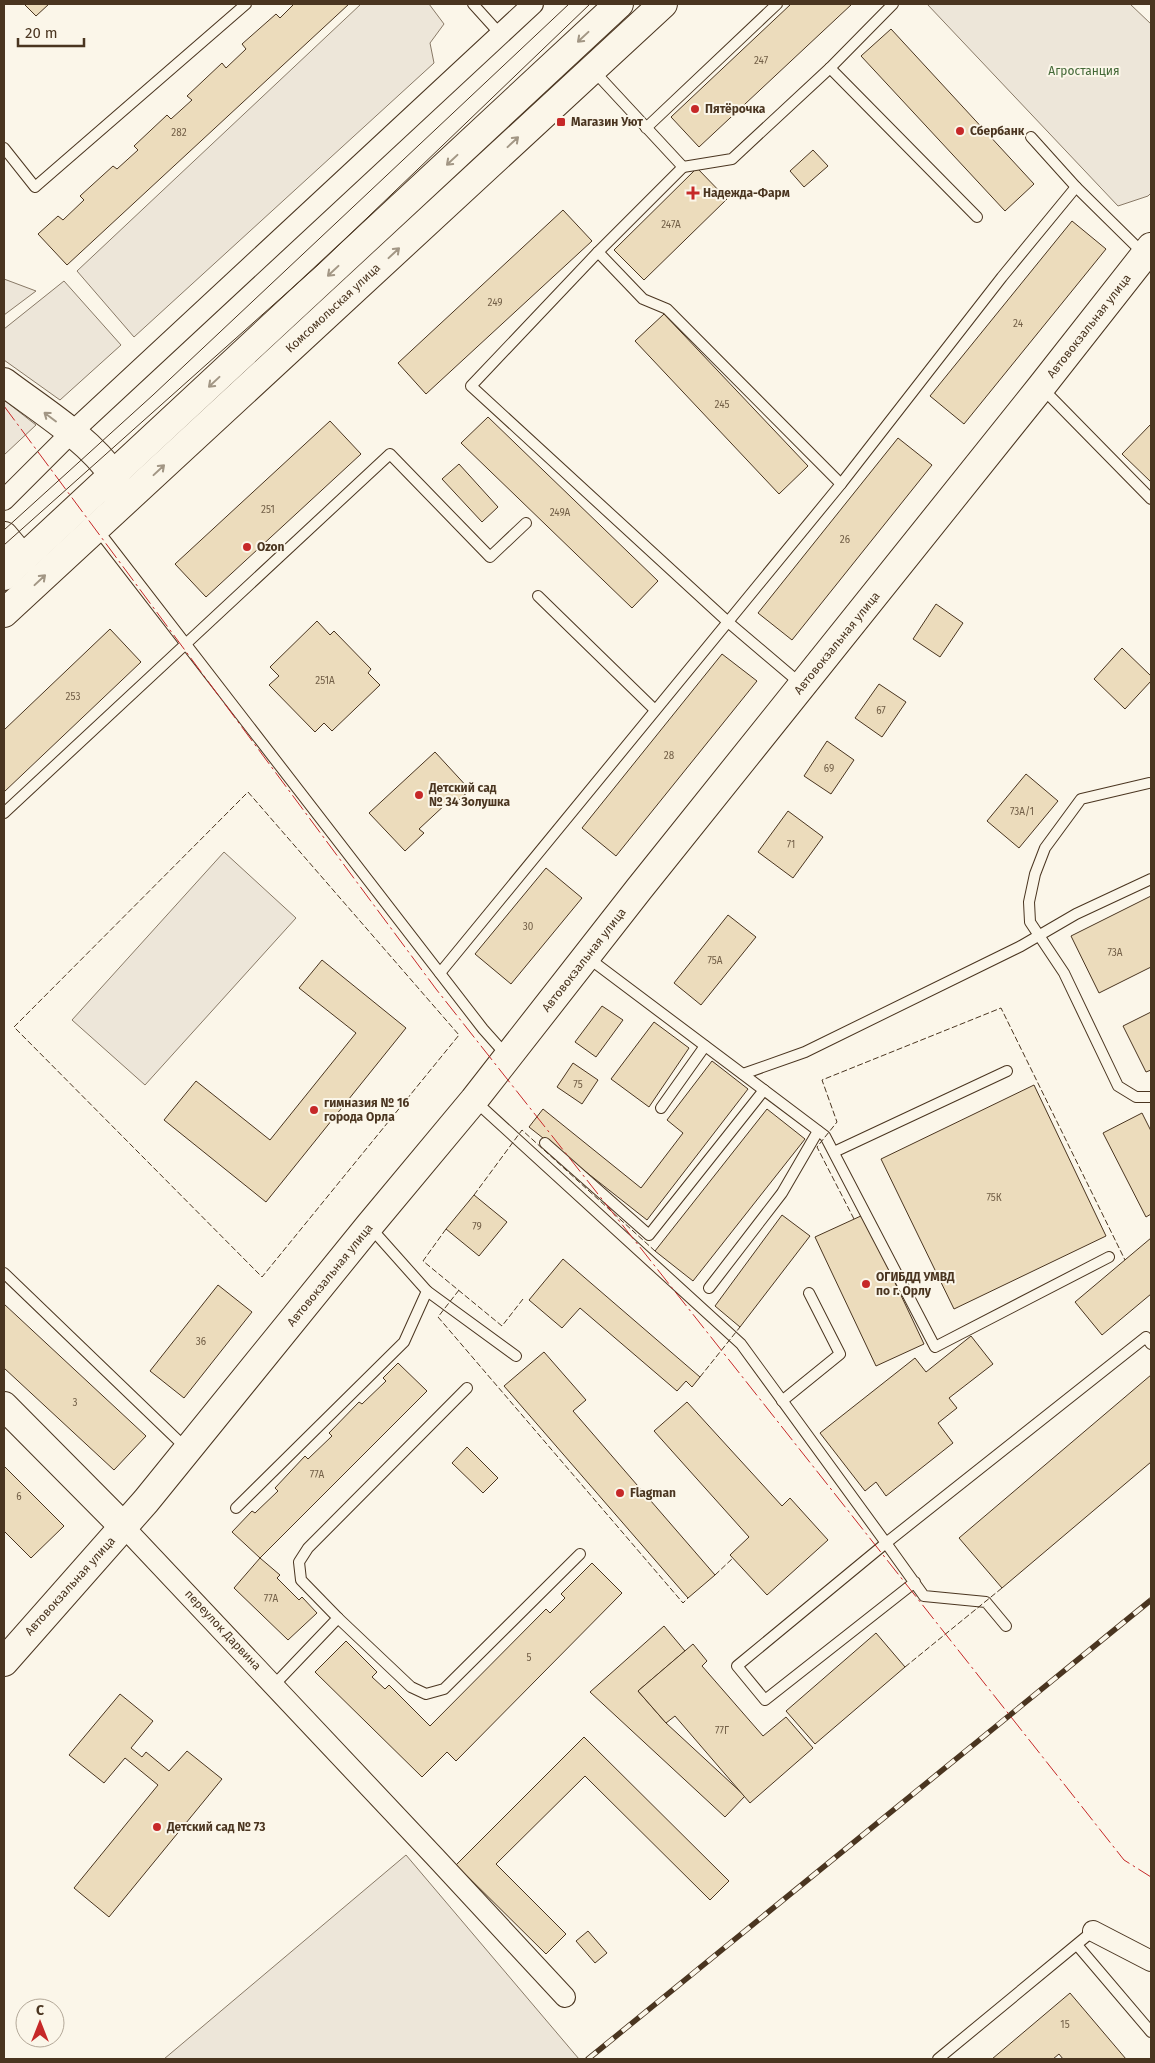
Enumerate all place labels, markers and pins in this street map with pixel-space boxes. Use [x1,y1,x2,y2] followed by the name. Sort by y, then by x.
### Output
[705,102,766,116] place label: Пятёрочка
[689,103,701,115] marker: Пятёрочка
[571,115,643,129] place label: Магазин Уют
[555,116,567,128] marker: Магазин Уют
[970,124,1025,138] place label: Сбербанк
[954,125,966,137] marker: Сбербанк
[703,186,790,200] place label: Надежда-Фарм
[687,187,699,199] marker: Надежда-Фарм
[257,540,285,554] place label: Ozon
[241,541,253,553] marker: Ozon
[428,781,510,809] place label: Детский сад № 34 Золушка
[413,789,425,801] marker: Детский сад № 34 Золушка
[324,1096,410,1124] place label: гимназия № 16 города Орла
[308,1104,320,1116] marker: гимназия № 16 города Орла
[876,1270,955,1298] place label: ОГИБДД УМВД по г. Орлу
[860,1278,872,1290] marker: ОГИБДД УМВД по г. Орлу
[630,1486,676,1500] place label: Flagman
[614,1487,626,1499] marker: Flagman
[166,1820,266,1834] place label: Детский сад № 73
[151,1821,163,1833] marker: Детский сад № 73

